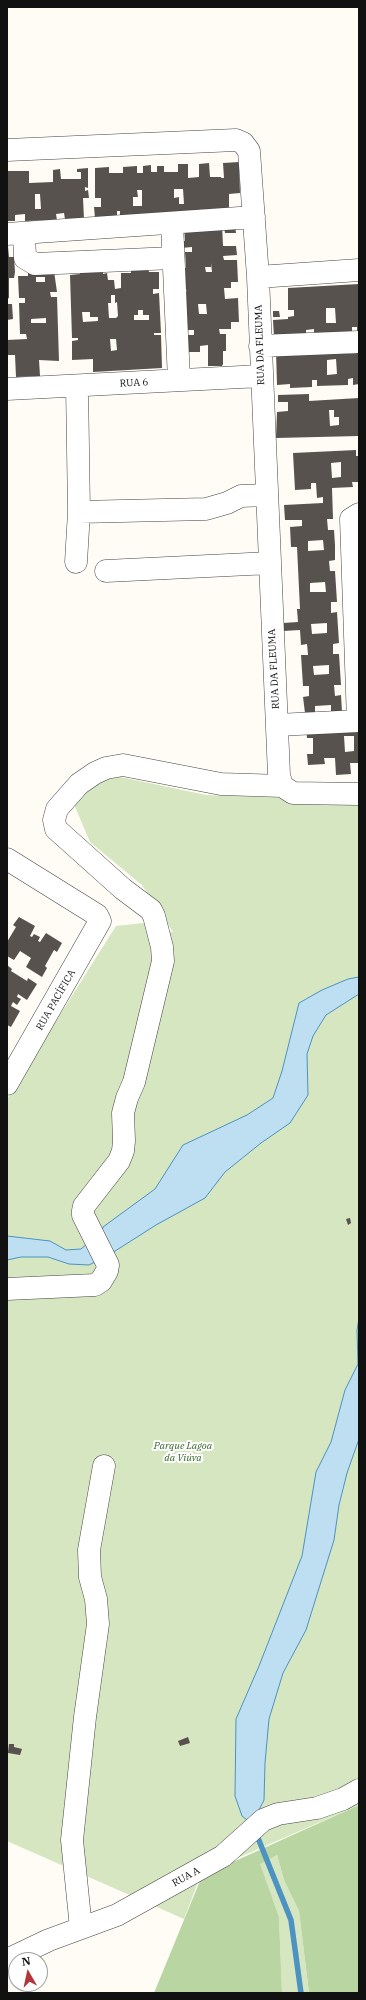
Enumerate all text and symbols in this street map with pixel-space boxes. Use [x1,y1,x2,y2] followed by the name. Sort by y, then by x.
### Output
[253,305,267,385] street label: RUA DA FLEUMA
[119,376,149,390] street label: RUA 6
[266,629,282,709] street label: RUA DA FLEUMA
[34,967,78,1033] street label: RUA PACÍFICA
[154,1440,212,1464] park label: Parque Lagoa da Viúva
[170,1865,202,1889] street label: RUA A
[8,1952,48,1992] north arrow
[21,1954,32,1969] text: N

